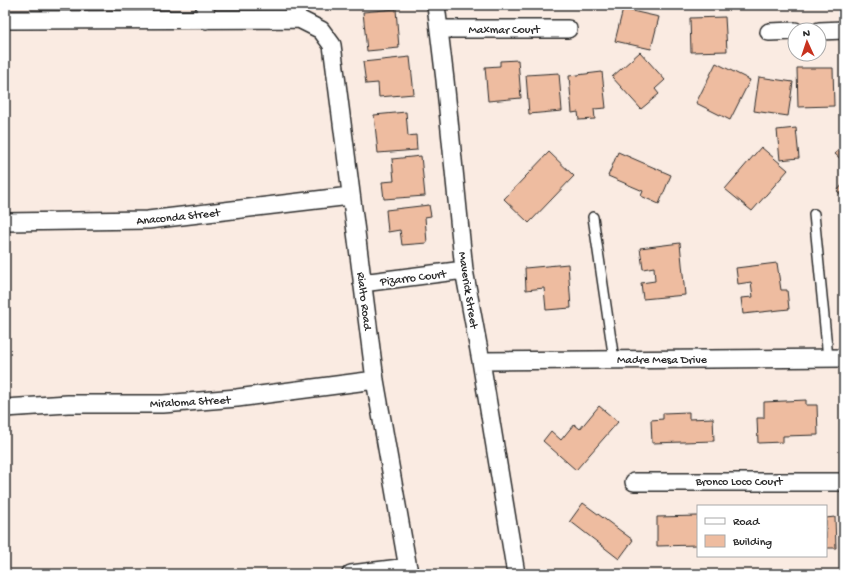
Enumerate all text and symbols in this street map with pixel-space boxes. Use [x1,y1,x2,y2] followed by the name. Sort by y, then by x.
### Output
[787,22,827,62] north arrow
[468,24,541,38] street label: Maxmar Court
[803,28,810,40] text: N
[136,207,222,229] street label: Anaconda Street
[454,251,480,331] street label: Maverick Street
[379,268,448,290] street label: Pizarro Court
[353,271,374,332] street label: Rialto Road
[617,354,708,368] street label: Madre Mesa Drive
[149,394,232,412] street label: Miraloma Street
[695,476,783,490] street label: Bronco Loco Court
[697,505,827,557] legend
[733,516,760,530] text: Road
[732,536,772,550] text: Building

